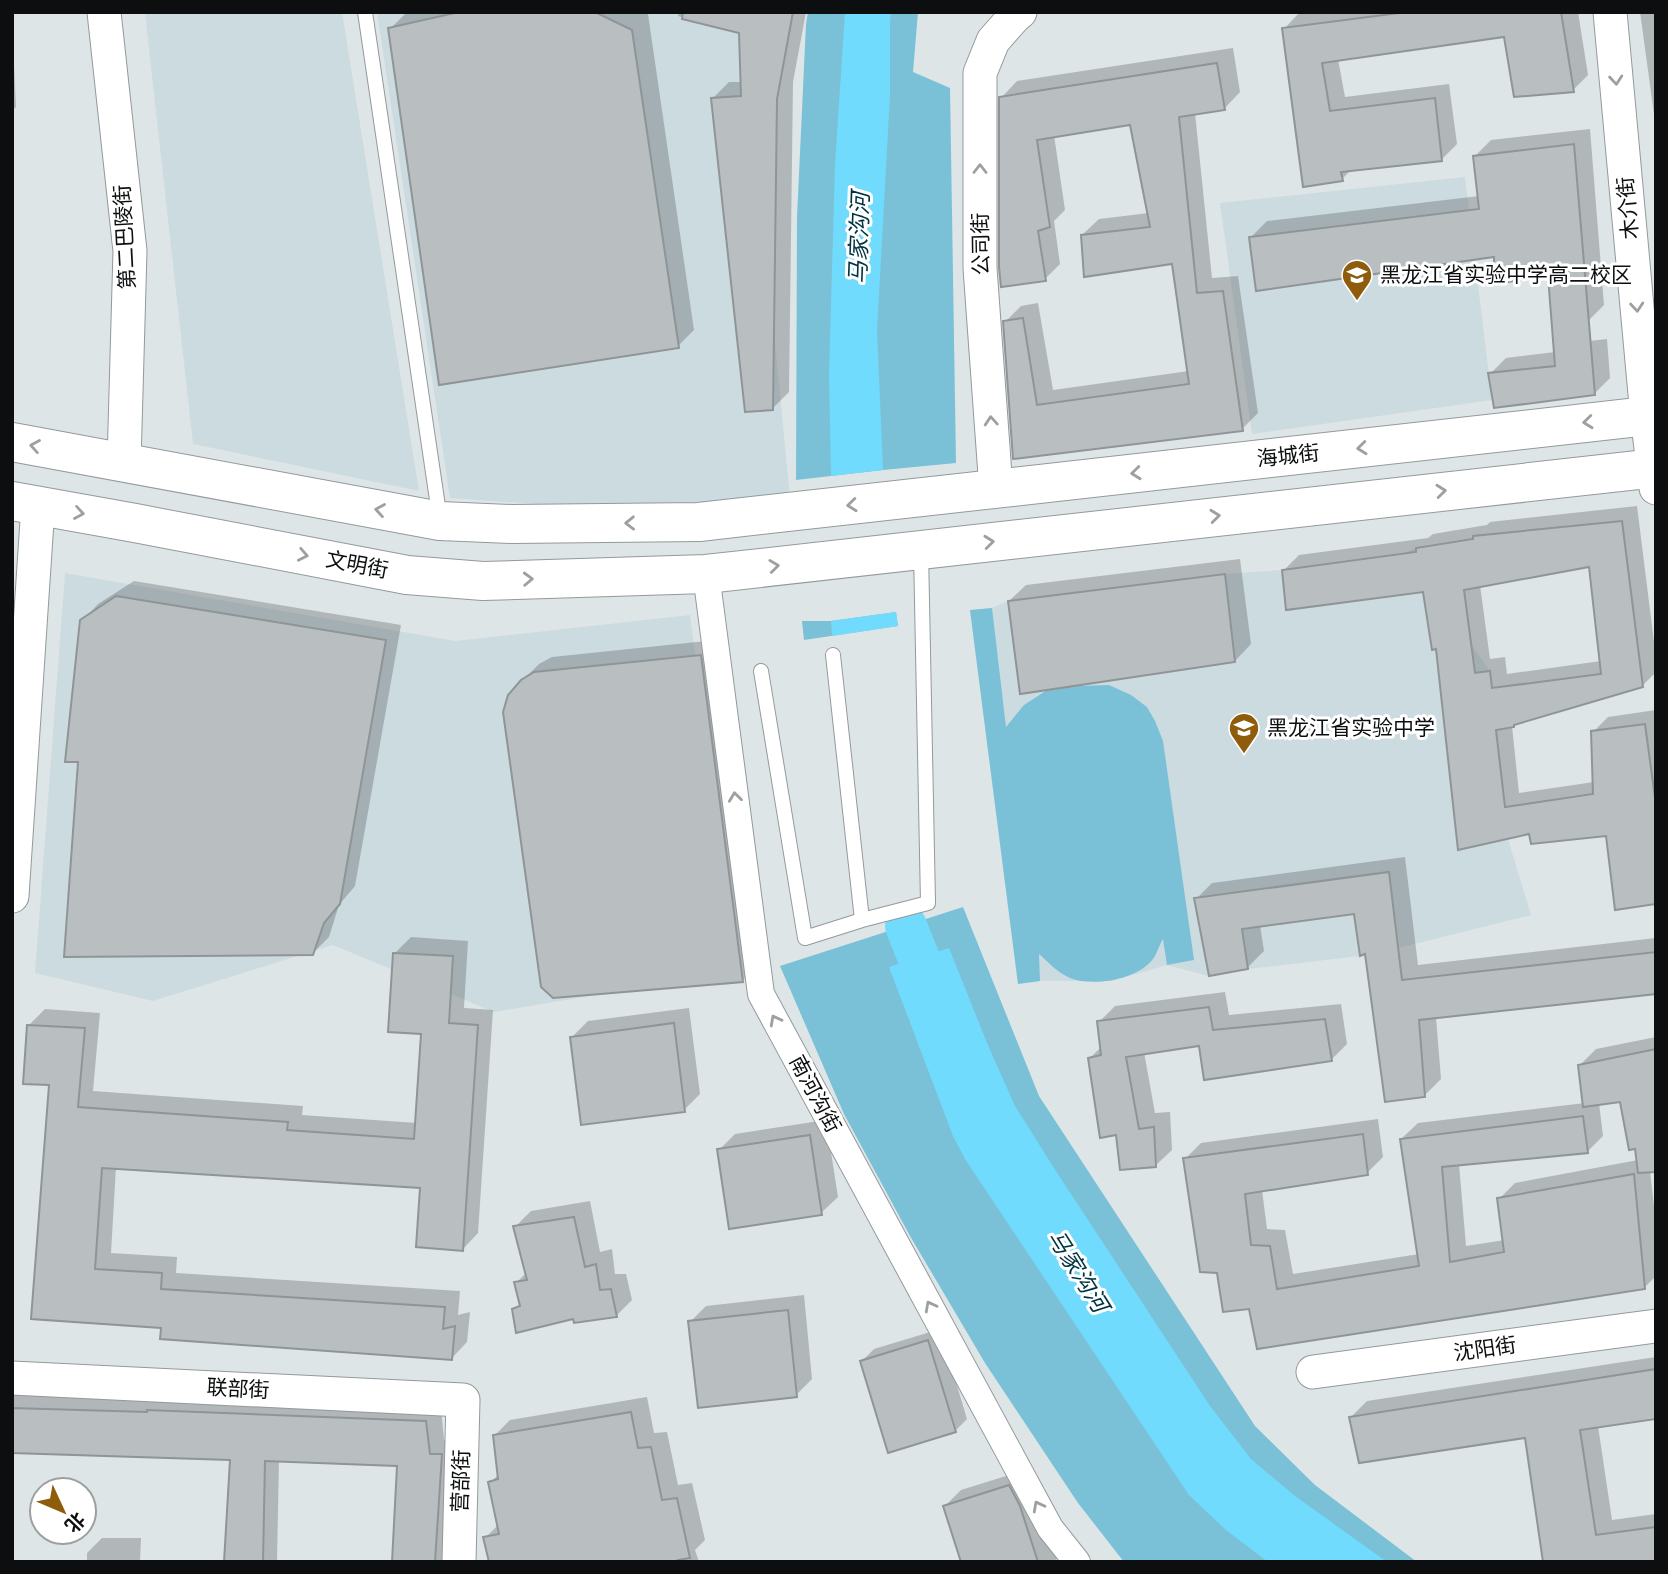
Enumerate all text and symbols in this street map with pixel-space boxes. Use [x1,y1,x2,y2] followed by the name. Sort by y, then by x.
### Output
[1608,75,1623,86] one-way arrow
[972,164,988,174] one-way arrow
[1612,176,1643,241] street label: 木介街
[109,184,140,290] street label: 第二巴陵街
[843,188,875,284] water label: 马家沟河
[967,212,994,276] street label: 公司街
[1340,258,1374,302] school or university icon: 黑龙江省实验中学高二校区
[1380,262,1632,287] place label: 黑龙江省实验中学高二校区
[1629,302,1644,313] one-way arrow
[984,415,999,426] one-way arrow
[1582,415,1594,430] one-way arrow
[29,440,41,455] one-way arrow
[1255,440,1321,471] street label: 海城街
[1356,440,1368,455] one-way arrow
[1130,466,1142,481] one-way arrow
[1435,484,1447,499] one-way arrow
[846,497,857,512] one-way arrow
[374,503,386,518] one-way arrow
[73,505,85,520] one-way arrow
[1209,509,1221,524] one-way arrow
[625,515,635,531] one-way arrow
[983,534,995,549] one-way arrow
[324,546,390,583] street label: 文明街
[297,547,309,562] one-way arrow
[769,559,780,574] one-way arrow
[523,572,534,587] one-way arrow
[1227,711,1261,755] school or university icon: 黑龙江省实验中学
[1267,715,1435,740] place label: 黑龙江省实验中学
[728,791,743,803] one-way arrow
[770,1014,783,1027] one-way arrow
[785,1051,846,1137] street label: 南河沟街
[1042,1225,1116,1321] water label: 马家沟河
[925,1300,938,1313] one-way arrow
[1452,1332,1518,1365] street label: 沈阳街
[206,1374,270,1403] street label: 联部街
[447,1449,474,1513] street label: 营部街
[28,1476,98,1546] north arrow
[1033,1500,1046,1513] one-way arrow
[60,1508,90,1537] text: 北

